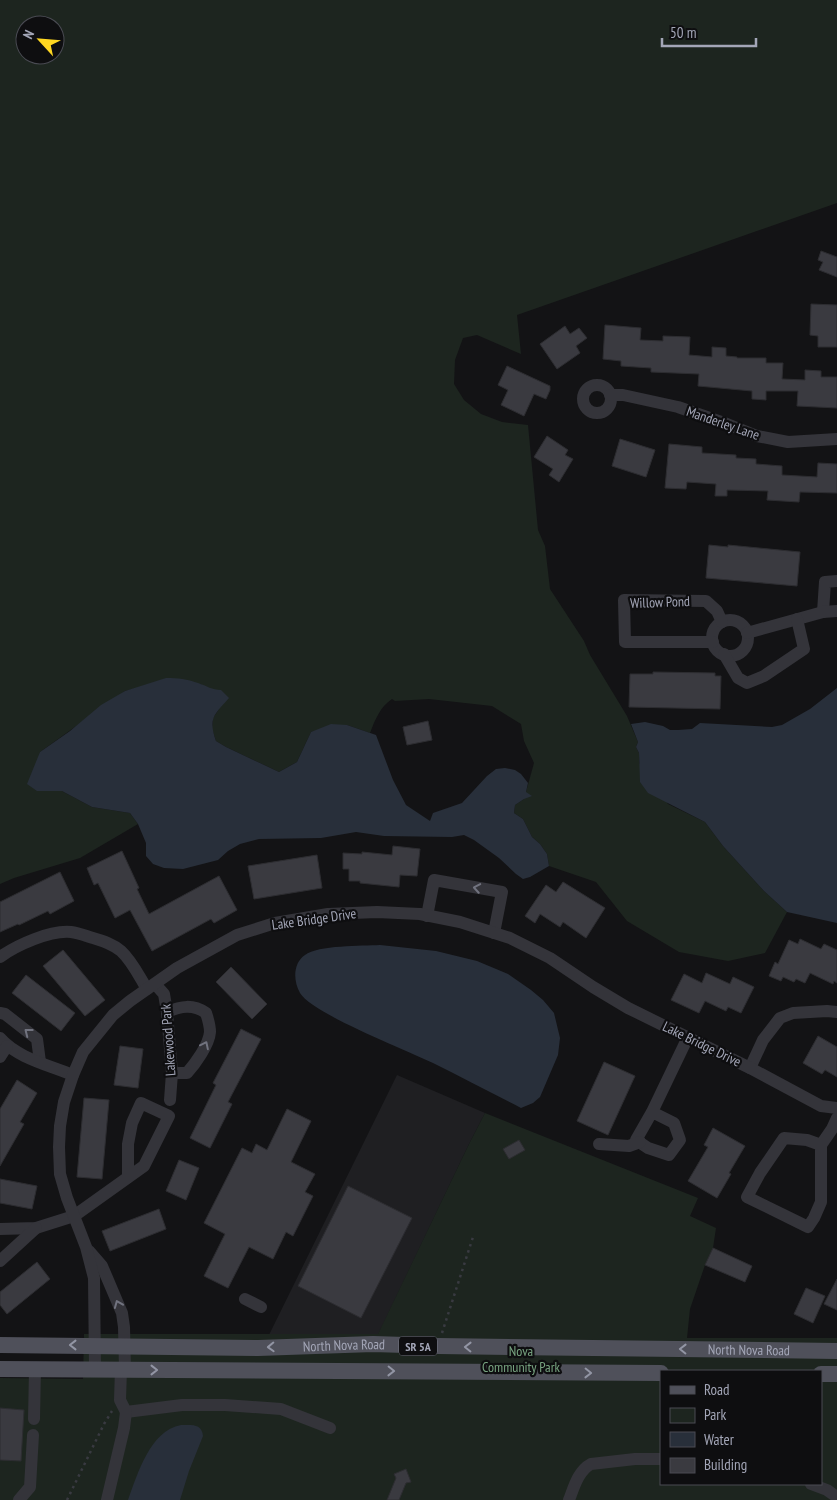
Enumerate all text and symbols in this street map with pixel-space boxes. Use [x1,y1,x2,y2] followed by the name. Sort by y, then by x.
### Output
[15,15,65,65] north arrow
[662,15,756,47] scale bar
[670,23,696,42] text: 50 m
[19,27,38,42] text: N
[684,402,762,444] street label: Manderley Lane
[630,592,690,612] street label: Willow Pond
[473,883,482,893] one-way arrow
[271,904,358,934] street label: Lake Bridge Drive
[156,1003,179,1077] street label: Lakewood Park
[660,1017,744,1071] street label: Lake Bridge Drive
[24,1029,34,1038] one-way arrow
[198,1041,209,1050] one-way arrow
[114,1300,124,1309] one-way arrow
[303,1335,385,1355] street label: North Nova Road
[399,1336,437,1355] road number: SR 5A
[69,1340,77,1350] one-way arrow
[708,1340,790,1359] street label: North Nova Road
[267,1342,275,1353] one-way arrow
[464,1342,472,1352] one-way arrow
[482,1342,561,1376] park label: Nova Community Park
[679,1344,687,1354] one-way arrow
[150,1365,158,1375] one-way arrow
[387,1366,395,1376] one-way arrow
[584,1368,592,1378] one-way arrow
[660,1370,822,1485] legend
[704,1380,730,1399] text: Road
[704,1405,726,1424] text: Park
[704,1430,735,1449] text: Water
[704,1455,747,1474] text: Building

